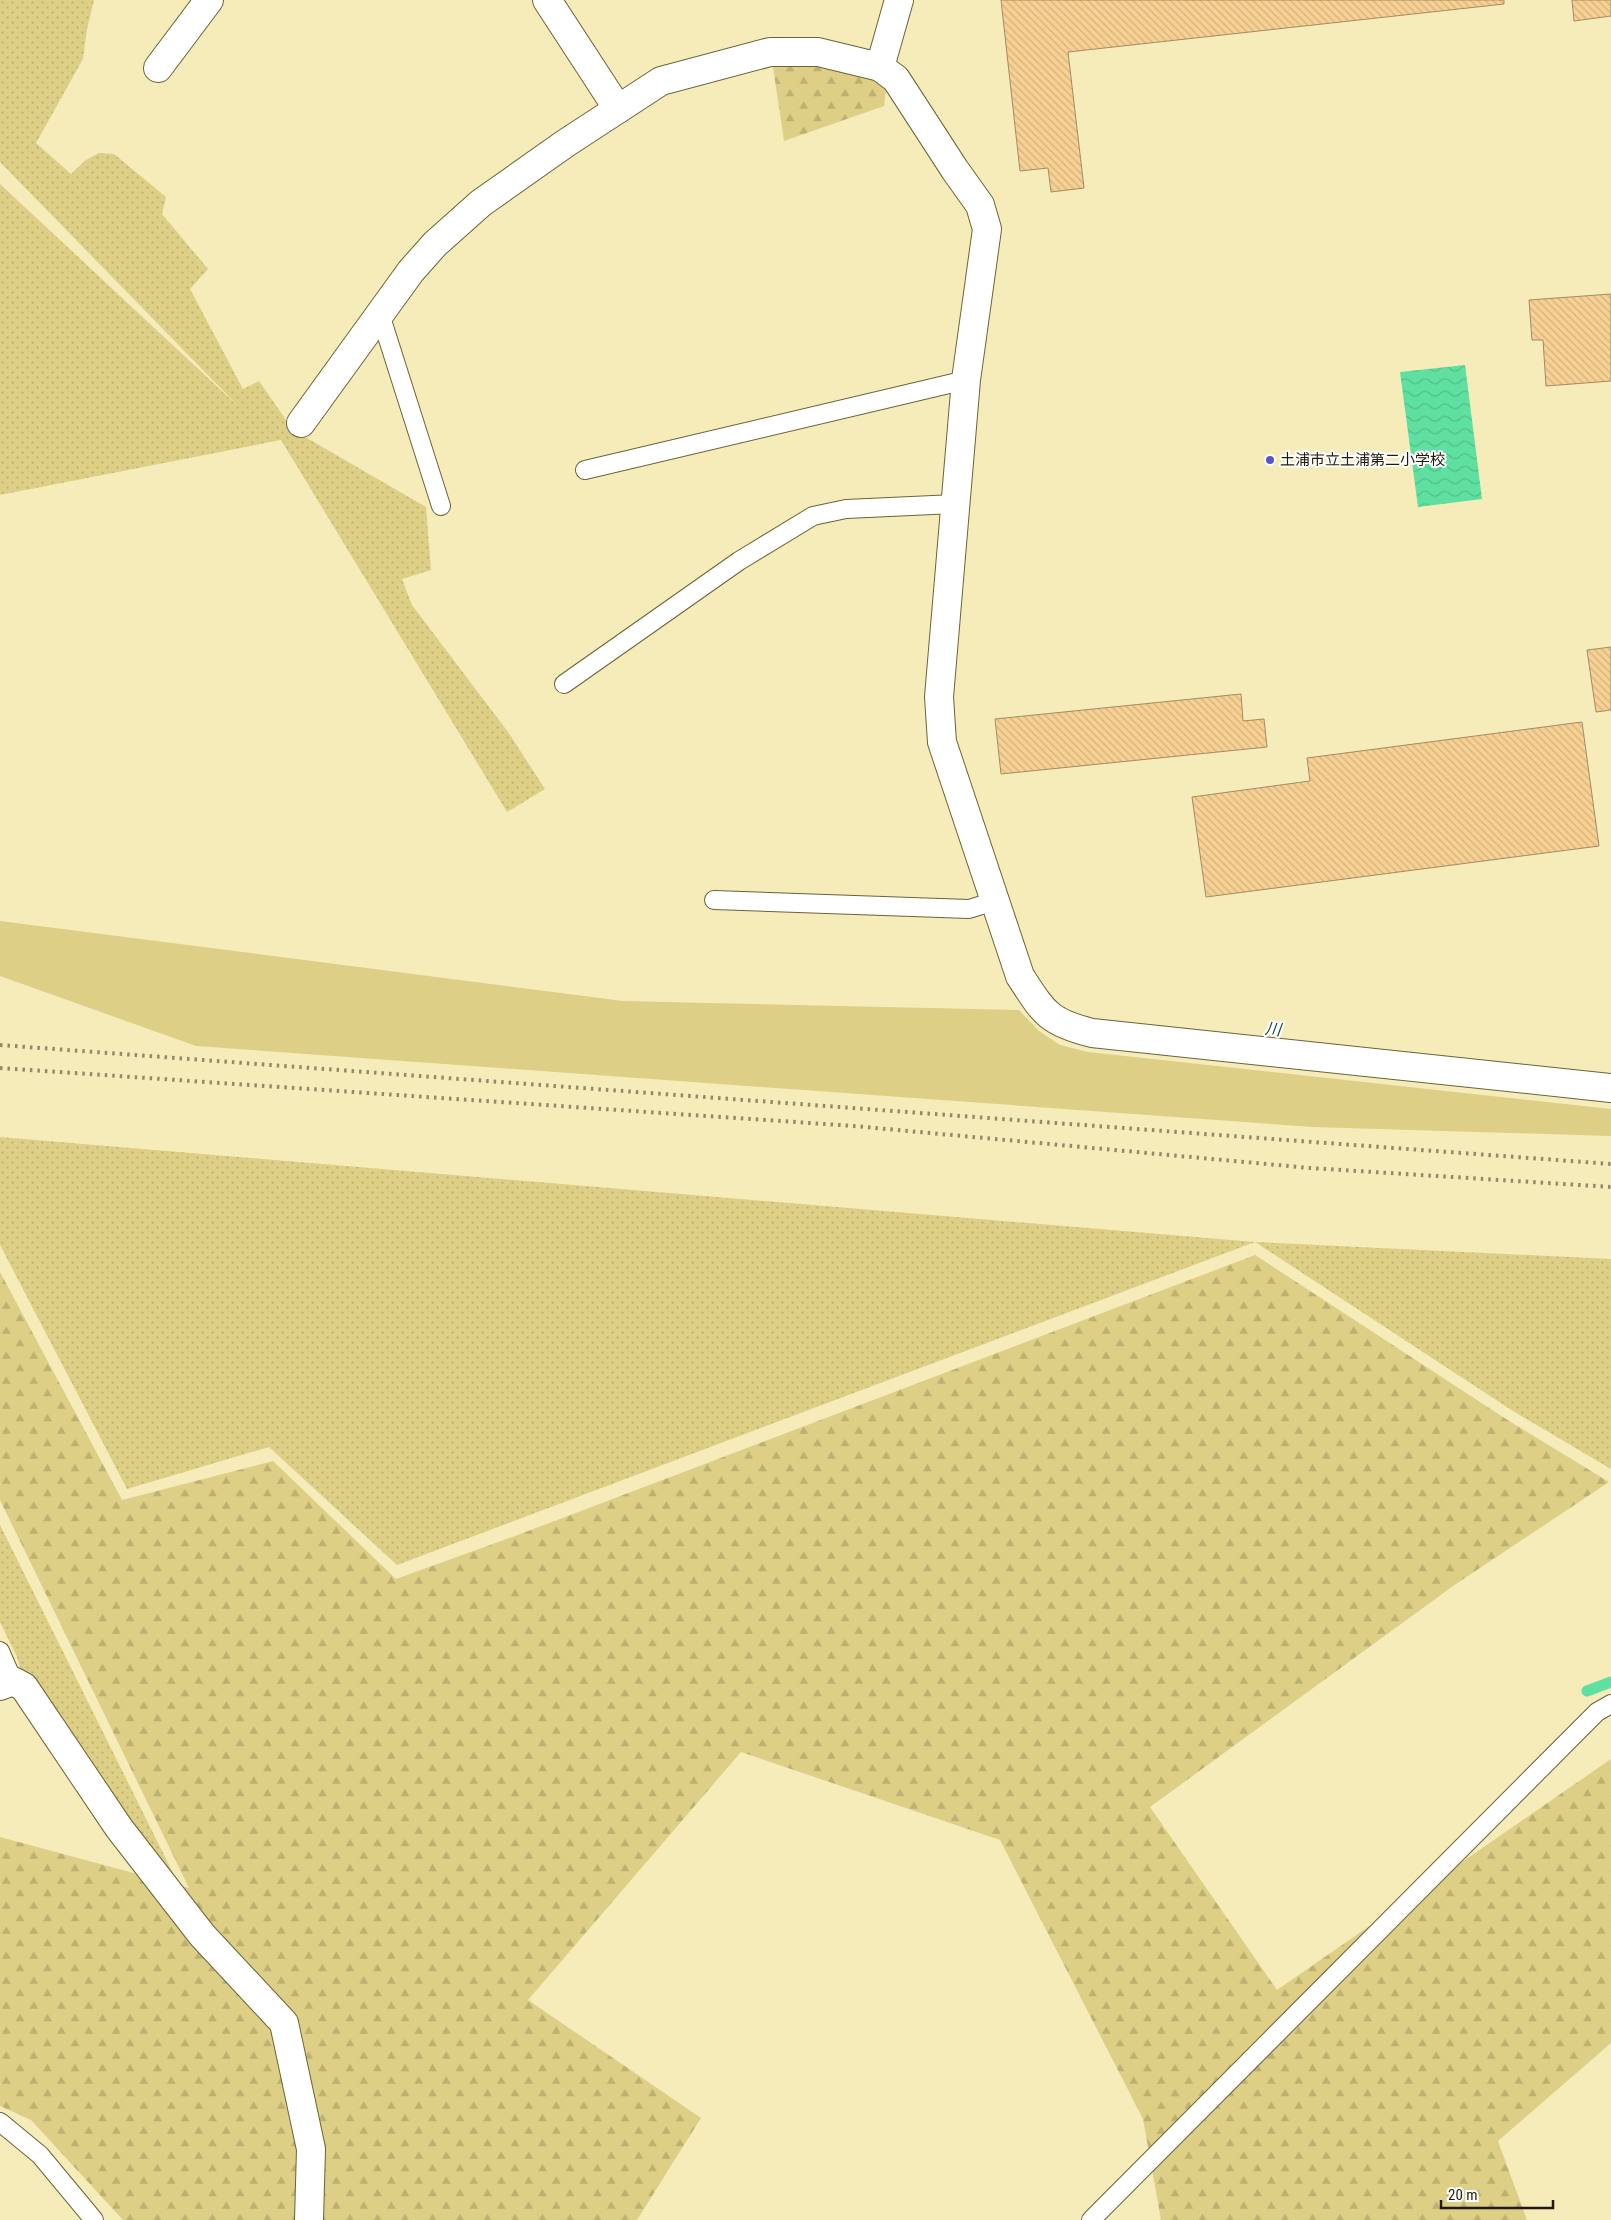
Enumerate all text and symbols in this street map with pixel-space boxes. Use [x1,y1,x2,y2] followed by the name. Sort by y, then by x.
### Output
[1280,451,1445,469] place label: 土浦市立土浦第二小学校
[1264,454,1276,466] marker: 土浦市立土浦第二小学校
[1264,1019,1284,1039] water label: 川
[1441,2178,1554,2210] scale bar
[1448,2186,1478,2204] text: 20 m

